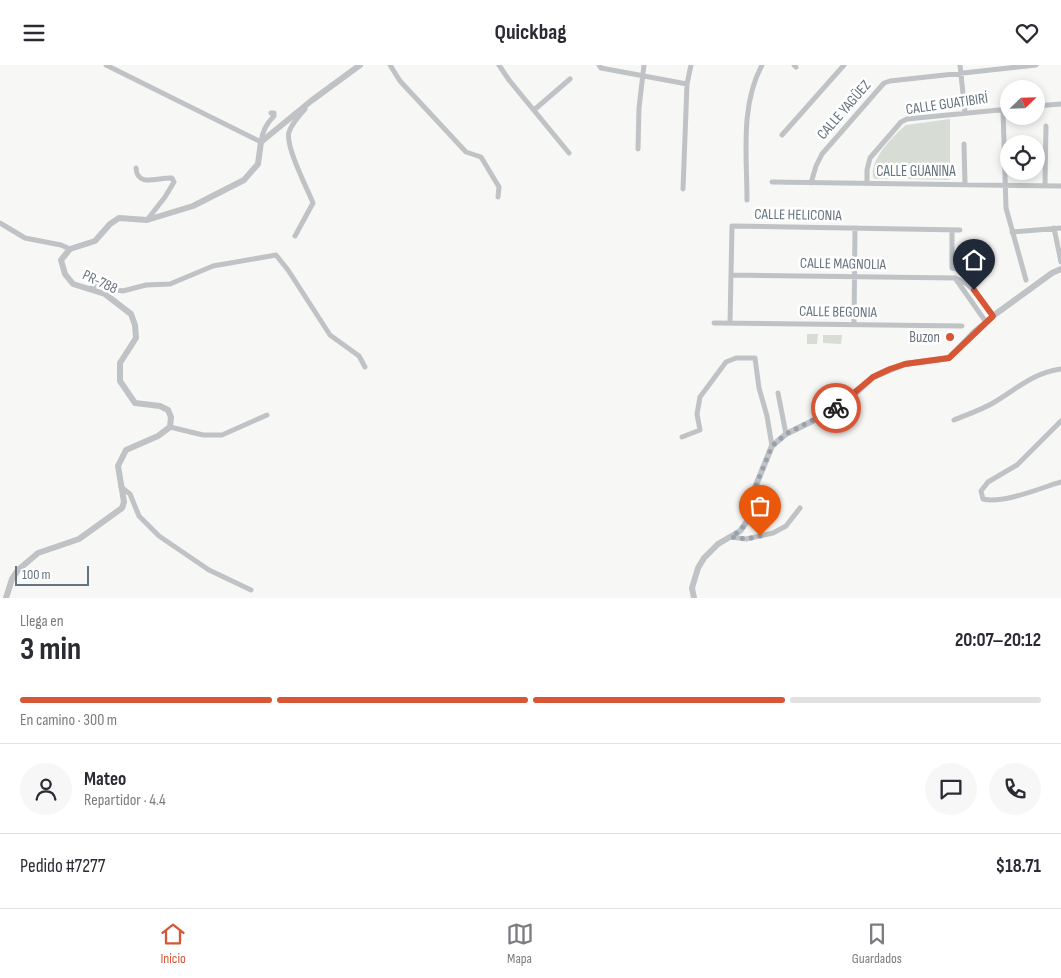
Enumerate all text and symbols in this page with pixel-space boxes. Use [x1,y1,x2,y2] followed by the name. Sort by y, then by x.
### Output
[20,19,48,47] icon: menu
[495,19,566,46] text: Quickbag
[1013,19,1041,47] icon: heart
[813,76,875,144] street label: CALLE YAGÜEZ
[1000,80,1045,125] north arrow
[1000,80,1045,180] map controls
[905,89,989,119] street label: CALLE GUATIBIRÍ
[1000,135,1045,180] button: locate
[876,162,956,181] street label: CALLE GUANINA
[754,205,842,225] street label: CALLE HELICONIA
[953,239,995,290] pin
[960,246,988,274] icon: home
[800,254,887,274] street label: CALLE MAGNOLIA
[79,266,121,298] street label: PR-788
[799,302,878,322] street label: CALLE BEGONIA
[909,328,940,347] place label: Buzon
[944,331,956,343] marker: Buzon
[811,383,861,433] courier
[822,394,850,422] icon: bike
[739,485,781,536] pin
[746,492,774,520] icon: bag
[15,563,89,586] scale bar
[22,566,51,583] text: 100 m
[20,612,64,631] text: Llega en
[955,629,1041,652] text: 20:07–20:12
[20,630,81,669] text: 3 min
[20,711,117,730] text: En camino · 300 m
[20,763,72,815] button: person
[925,763,977,815] button: chat
[989,763,1041,815] button: phone
[84,768,126,791] text: Mateo
[84,791,166,810] text: Repartidor · 4.4
[20,855,105,878] text: Pedido #7277
[996,855,1041,878] text: $18.71
[159,920,187,967] tab: Inicio
[506,920,534,967] tab: Mapa
[852,920,902,967] tab: Guardados

